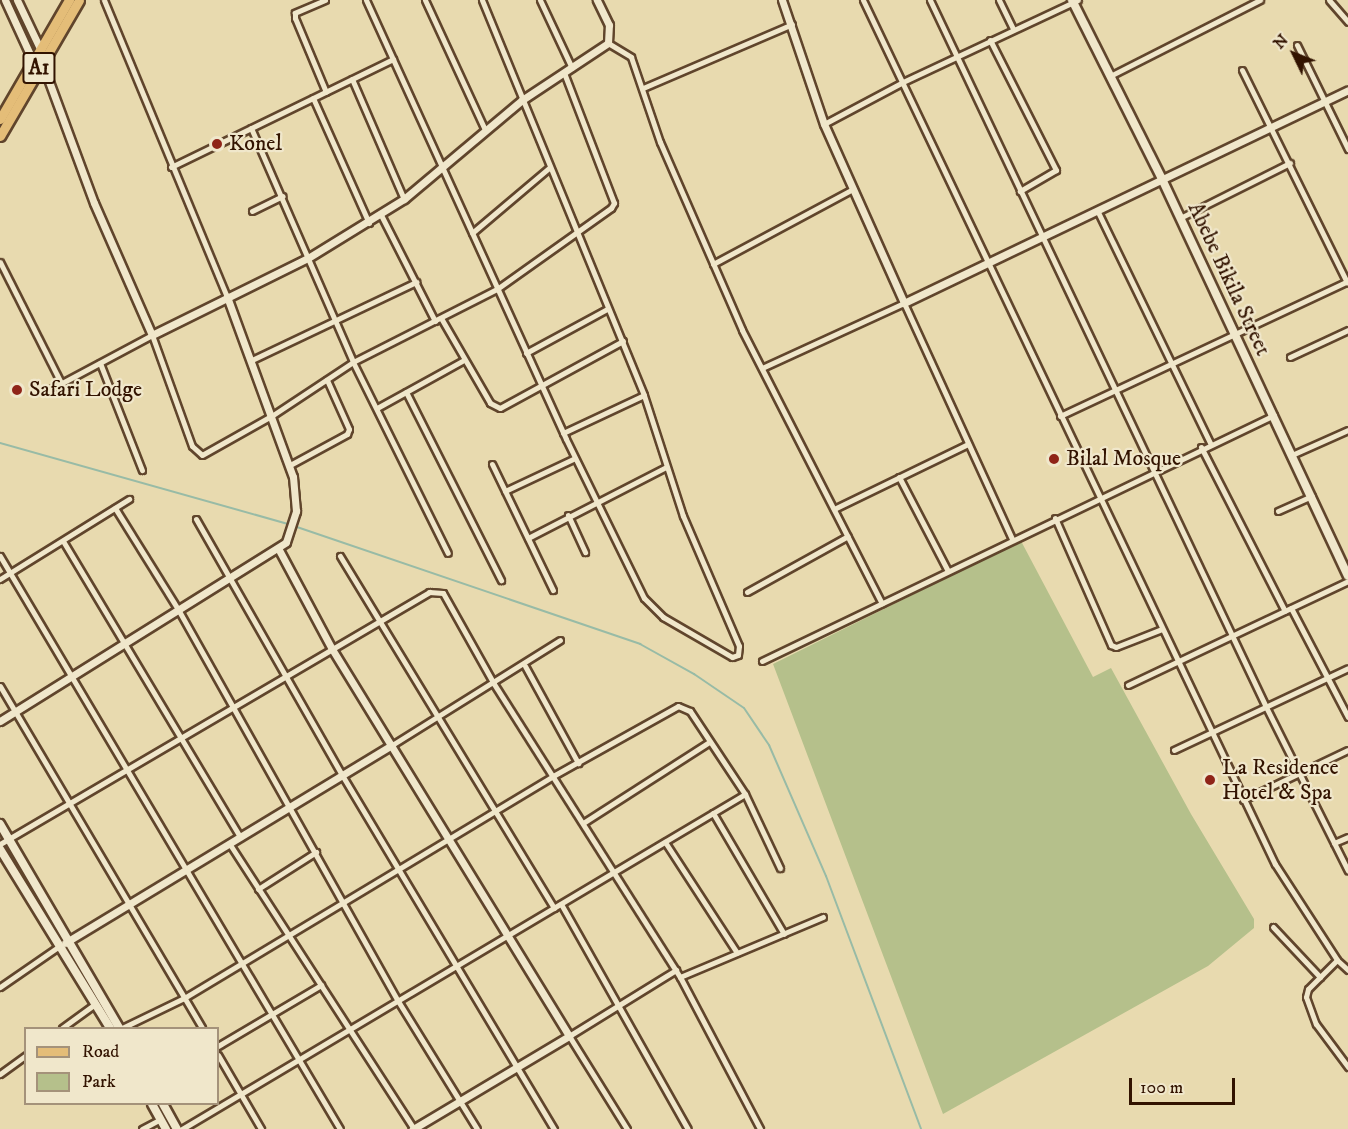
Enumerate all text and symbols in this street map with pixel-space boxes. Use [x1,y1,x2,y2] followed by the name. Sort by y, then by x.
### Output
[1264,24,1324,84] north arrow
[1269,30,1293,53] text: N
[21,50,57,86] road number: A1
[229,131,282,157] place label: Konel
[210,137,224,151] marker: Konel
[1182,198,1276,360] street label: Abebe Bikila Street
[29,377,142,403] place label: Safari Lodge
[10,383,24,397] marker: Safari Lodge
[1066,446,1181,472] place label: Bilal Mosque
[1047,452,1061,466] marker: Bilal Mosque
[1222,754,1339,806] place label: La Residence Hotel & Spa
[1203,773,1217,787] marker: La Residence Hotel & Spa
[24,1027,219,1105] legend
[82,1041,119,1063] text: Road
[1132,1066,1238,1104] scale bar
[82,1071,116,1093] text: Park
[1140,1077,1183,1099] text: 100 m

